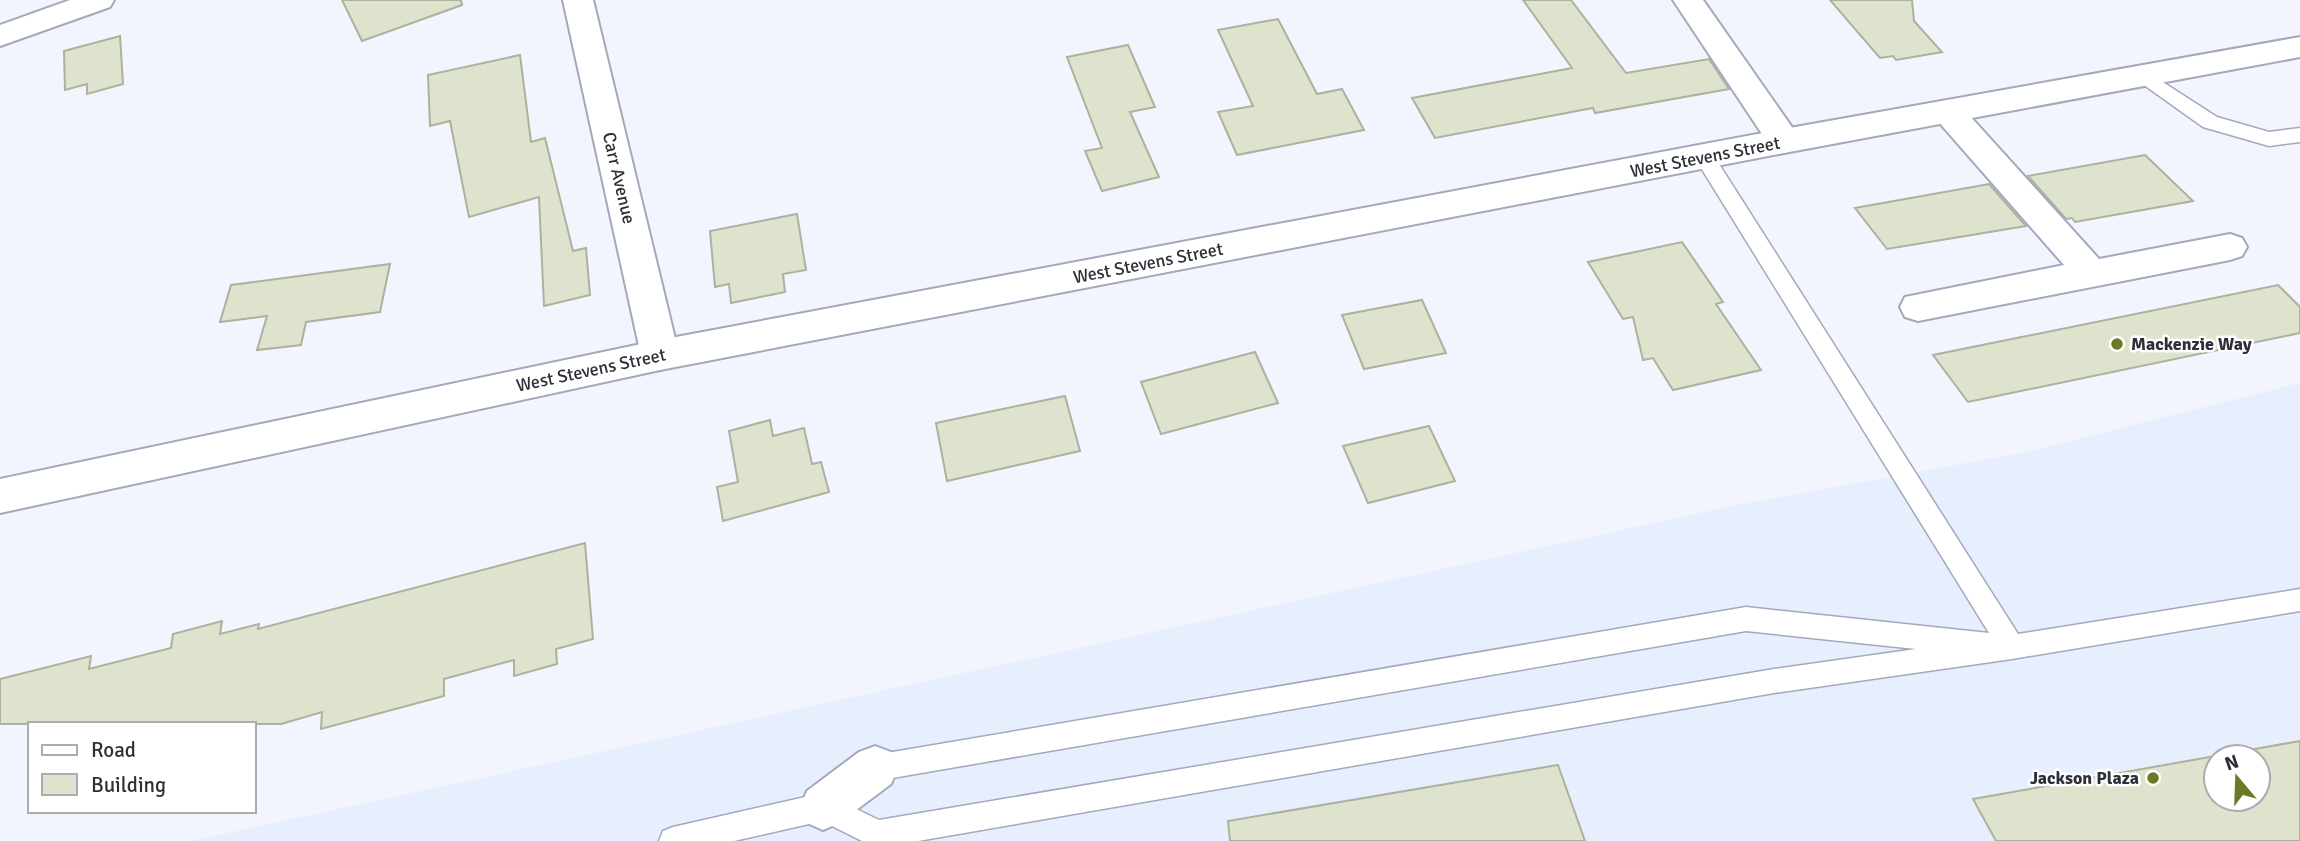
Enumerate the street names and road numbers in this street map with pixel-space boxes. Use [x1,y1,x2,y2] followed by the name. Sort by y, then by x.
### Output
[598,130,640,226] street label: Carr Avenue
[1628,132,1782,182] street label: West Stevens Street
[1071,238,1225,288] street label: West Stevens Street
[514,343,668,397] street label: West Stevens Street

